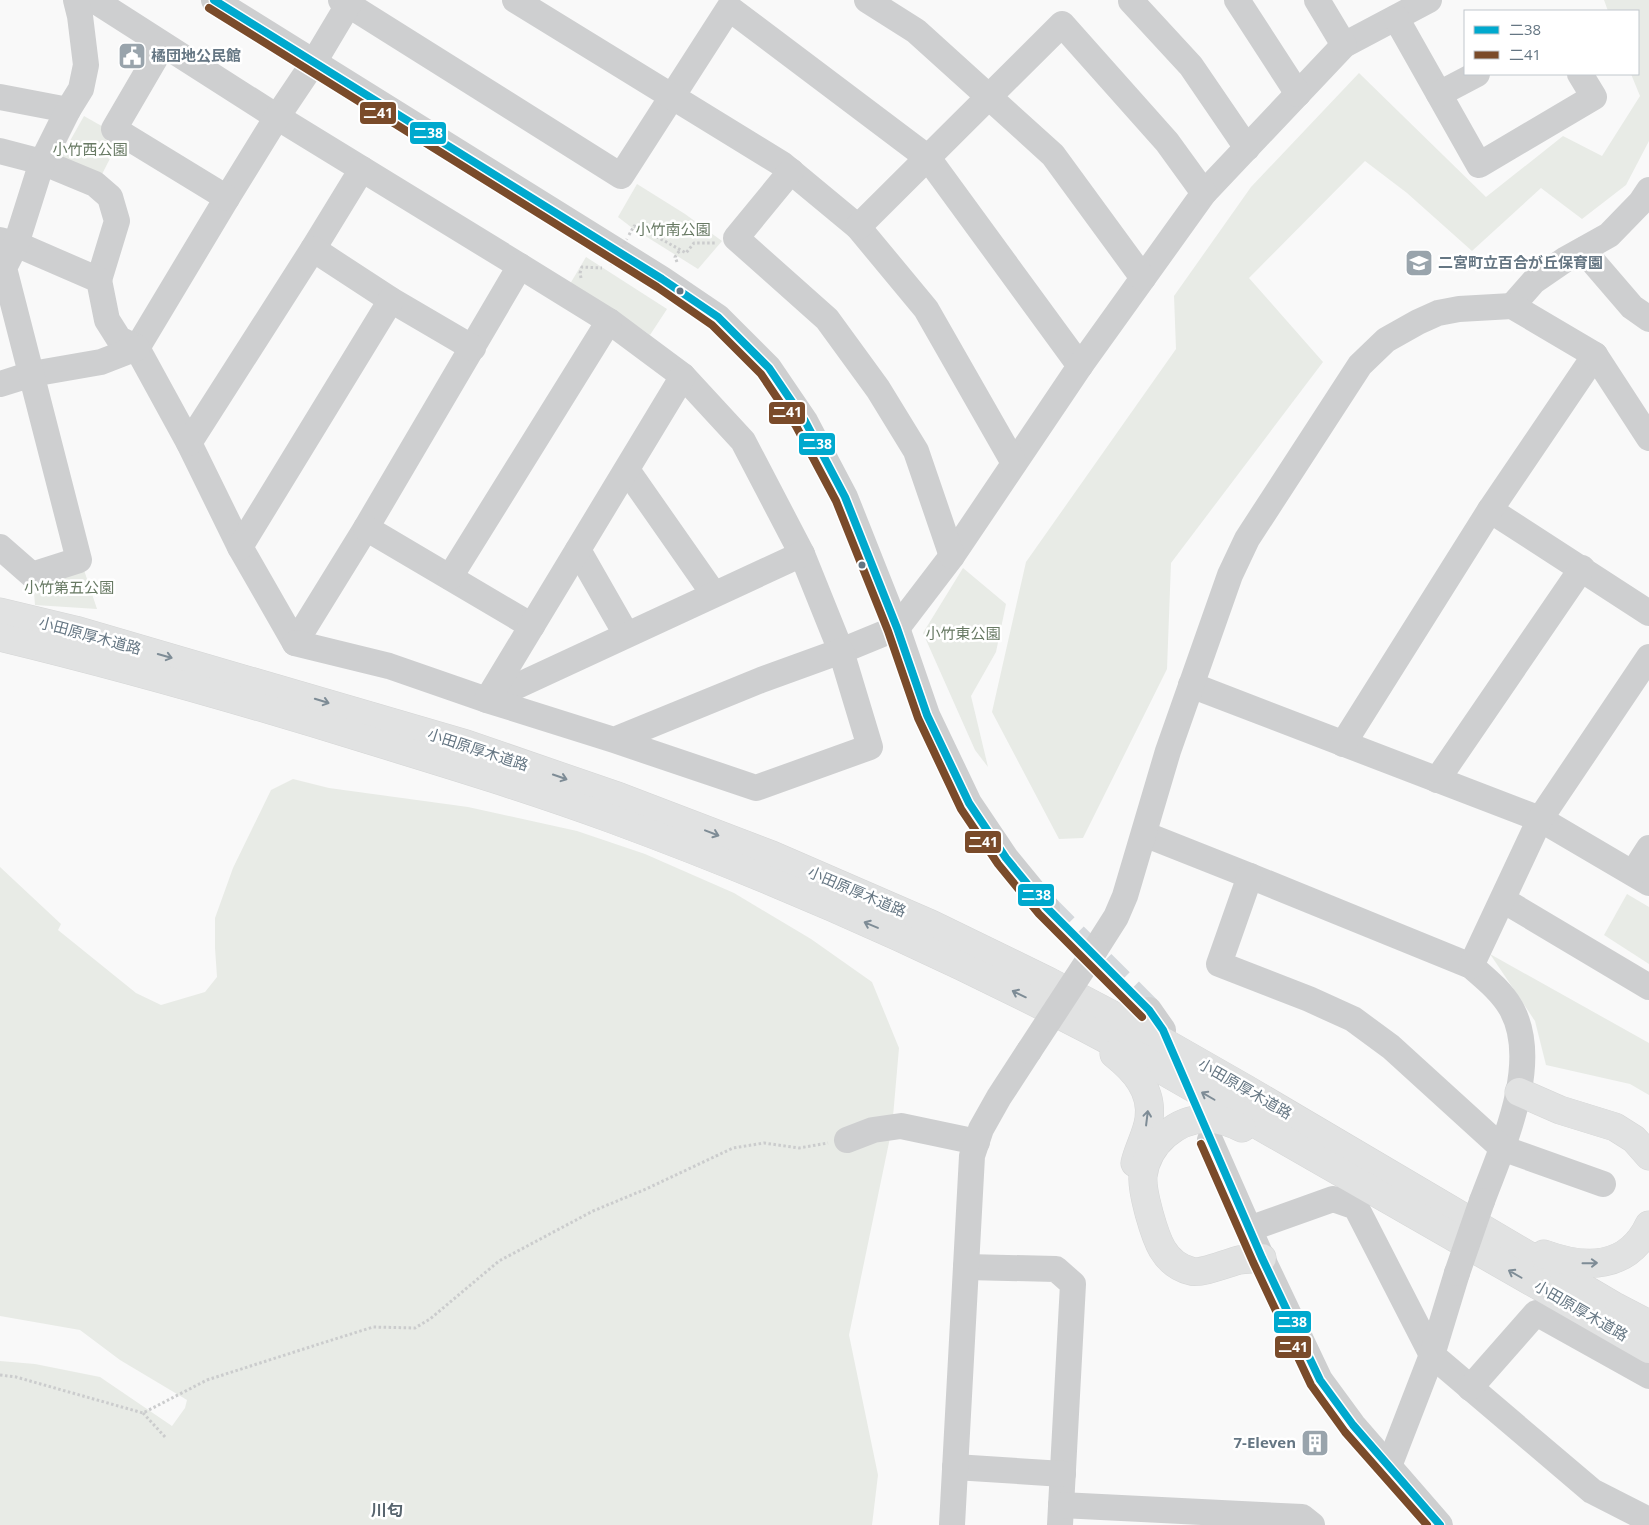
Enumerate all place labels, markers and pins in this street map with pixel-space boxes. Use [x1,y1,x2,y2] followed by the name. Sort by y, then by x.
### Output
[117,41,147,71] public building icon: 橘団地公民館
[151,45,241,65] place label: 橘団地公民館
[1404,248,1434,278] school or university icon: 二宮町立百合が丘保育園
[1438,252,1603,272] place label: 二宮町立百合が丘保育園
[675,286,685,296] unlabelled marker
[857,560,867,570] unlabelled marker
[1300,1428,1330,1458] building icon: 7-Eleven
[1234,1432,1296,1452] place label: 7-Eleven

